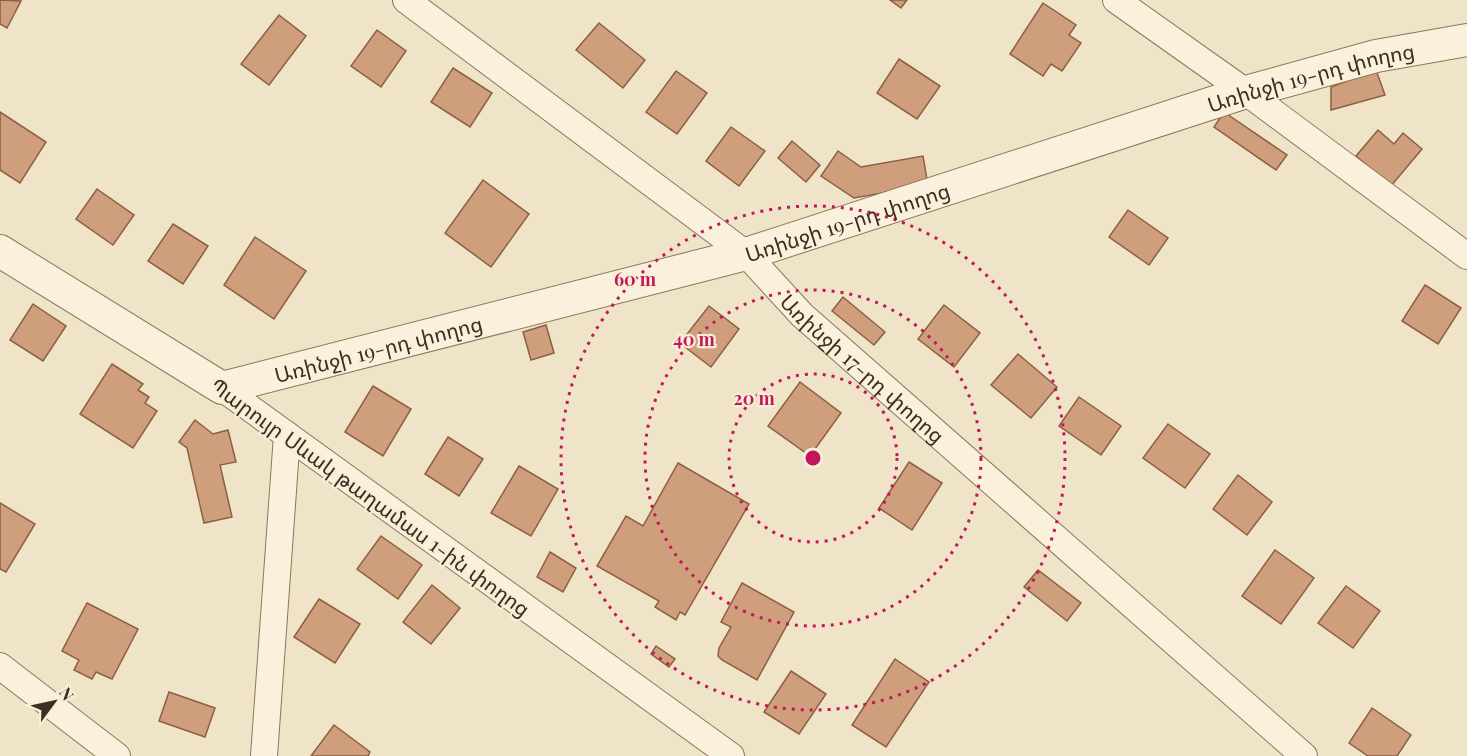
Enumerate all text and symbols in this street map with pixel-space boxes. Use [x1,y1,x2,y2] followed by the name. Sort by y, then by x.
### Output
[1203,36,1417,118] street label: Առինջի 19-րդ փողոց
[741,175,953,268] street label: Առինջի 19-րդ փողոց
[614,267,657,291] text: 60 m
[775,287,951,449] street label: Առինջի 17-րդ փողոց
[271,308,485,388] street label: Առինջի 19-րդ փողոց
[673,327,716,351] text: 40 m
[205,370,537,622] street label: Պարույր Սևակ թաղամաս 1-ին փողոց
[733,386,775,410] text: 20 m
[803,448,823,468] centre of rings
[24,672,84,732] north arrow
[55,683,79,704] text: N

